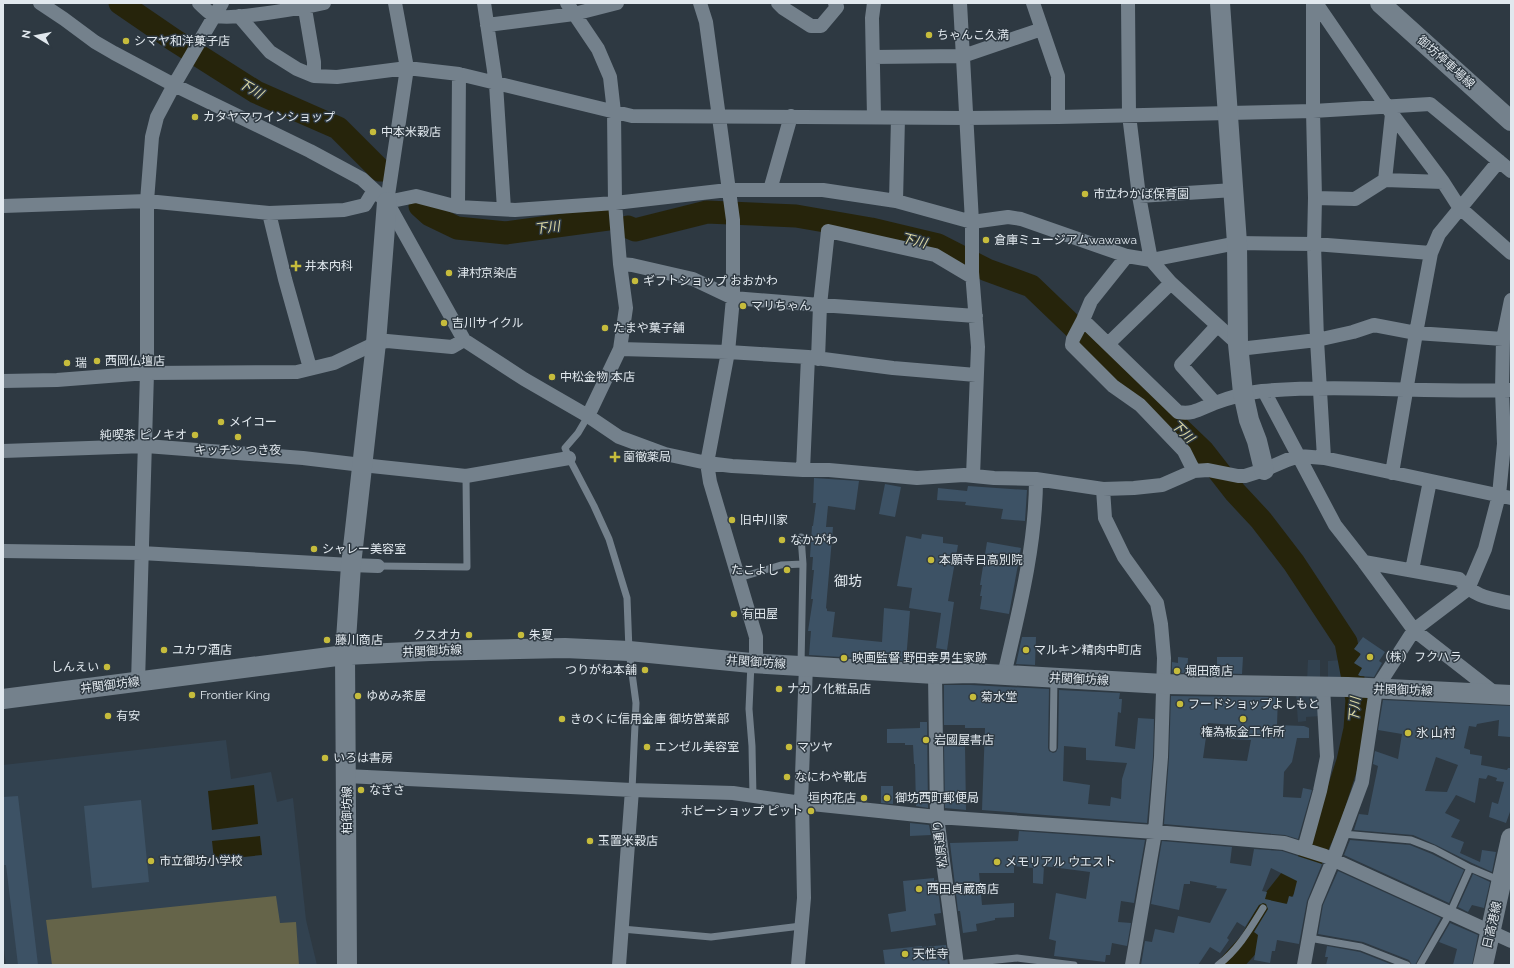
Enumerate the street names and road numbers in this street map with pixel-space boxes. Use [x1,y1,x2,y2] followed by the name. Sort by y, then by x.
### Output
[1415,33,1477,91] street label: 御坊停車場線
[402,643,462,659] street label: 井関御坊線
[726,653,786,671] street label: 井関御坊線
[1049,670,1109,688] street label: 井関御坊線
[79,674,141,696] street label: 井関御坊線
[1373,682,1433,698] street label: 井関御坊線
[340,786,354,834] street label: 柏御坊線
[930,819,950,869] street label: 松原通り
[1480,900,1504,950] street label: 日高港線

